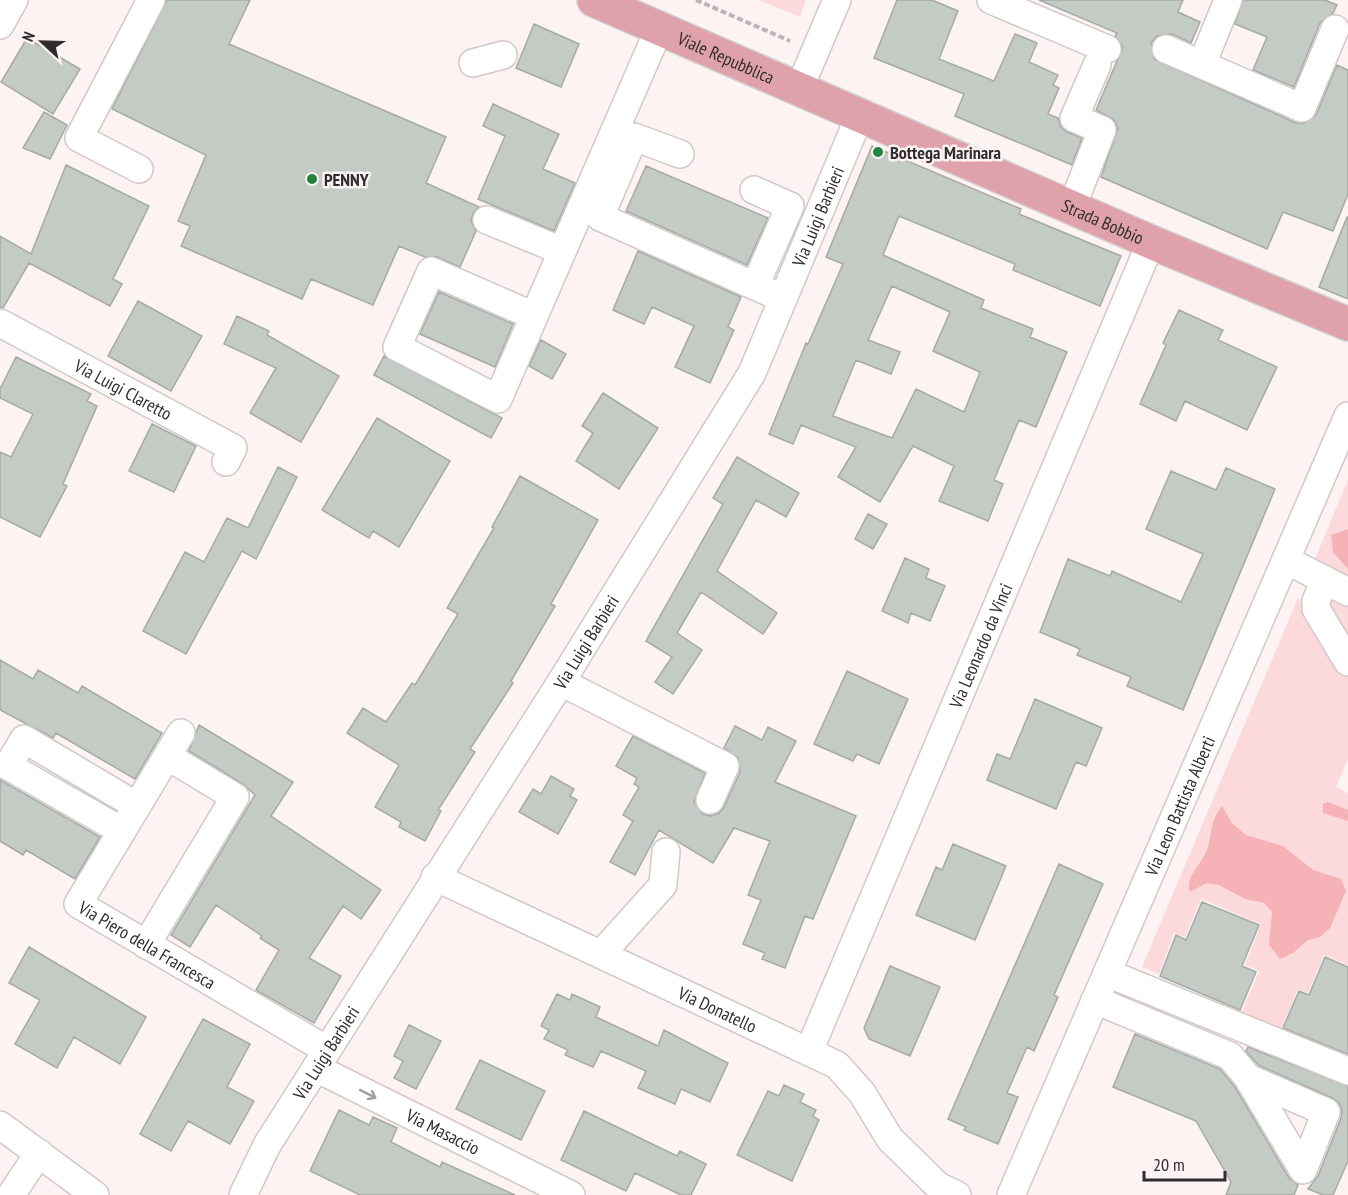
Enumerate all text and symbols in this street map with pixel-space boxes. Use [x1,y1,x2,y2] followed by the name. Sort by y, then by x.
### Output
[12,12,72,72] north arrow
[673,26,778,89] street label: Viale Repubblica
[17,29,39,44] text: N
[890,141,1001,164] place label: Bottega Marinara
[871,145,885,159] marker: Bottega Marinara
[786,163,849,271] street label: Via Luigi Barbieri
[324,168,369,191] place label: PENNY
[305,172,319,186] marker: PENNY
[1058,193,1148,249] street label: Strada Bobbio
[70,353,176,425] street label: Via Luigi Claretto
[943,580,1017,713] street label: Via Leonardo da Vinci
[547,591,623,694] street label: Via Luigi Barbieri
[1139,732,1220,880] street label: Via Leon Battista Alberti
[74,895,220,994] street label: Via Piero della Francesca
[674,981,761,1037] street label: Via Donatello
[287,1001,364,1104] street label: Via Luigi Barbieri
[359,1088,377,1100] one-way arrow
[402,1103,484,1159] street label: Via Masaccio
[1144,1144,1225,1182] scale bar
[1153,1153,1185,1176] text: 20 m

